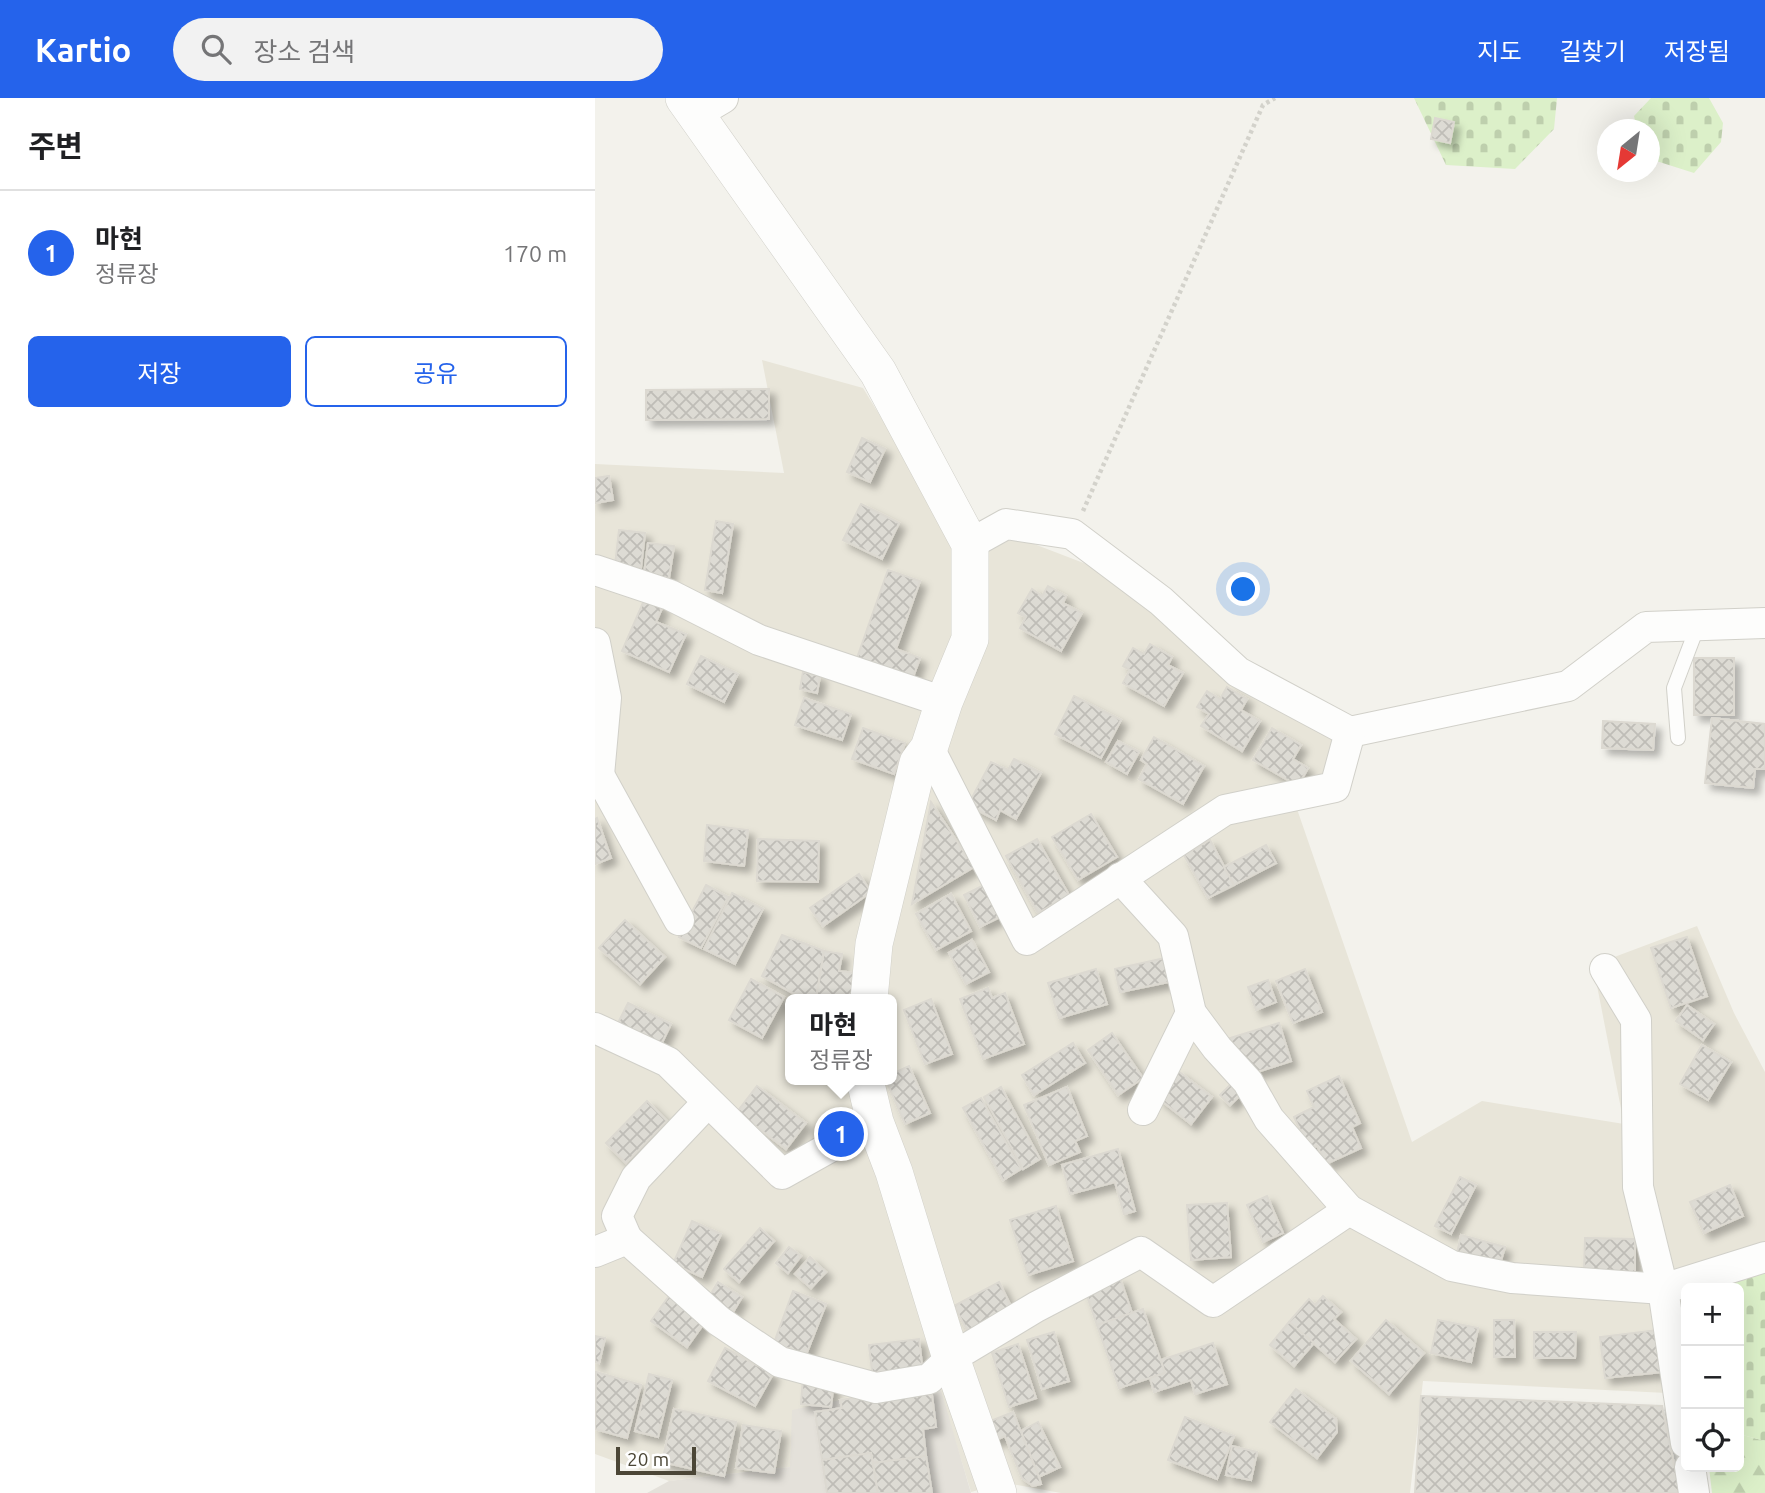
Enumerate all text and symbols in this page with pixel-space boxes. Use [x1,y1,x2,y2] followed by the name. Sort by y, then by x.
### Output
[173,18,663,81] search box
[197,30,235,68] icon: search
[35,31,131,68] text: Kartio
[253,37,355,66] text: 장소 검색
[1477,38,1522,65] text: 지도
[1560,38,1626,65] text: 길찾기
[1664,38,1730,65] text: 저장됨
[1597,119,1660,182] north arrow
[28,129,83,163] text: 주변
[95,224,143,253] text: 마현
[45,241,57,266] text: 1
[503,241,567,266] text: 170 m
[95,261,158,286] text: 정류장
[28,336,291,407] button: 저장
[305,336,567,407] button: 공유
[1226,572,1260,606] your location
[785,994,897,1085] popup
[809,1010,857,1039] text: 마현
[809,1047,873,1072] text: 정류장
[818,1108,864,1160] pin: 1
[1681,1283,1744,1472] map controls
[1681,1283,1744,1346] button: +
[1681,1346,1744,1409] button: −
[1681,1409,1744,1472] button: locate
[616,1444,697,1476] scale bar
[627,1448,669,1470] text: 20 m

